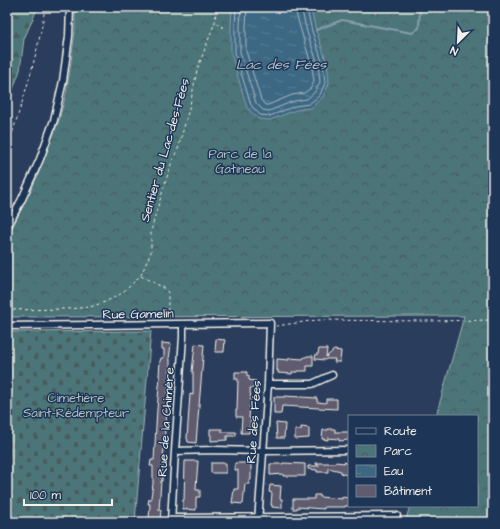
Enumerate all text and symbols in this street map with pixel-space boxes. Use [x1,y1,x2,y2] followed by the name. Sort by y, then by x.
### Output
[438,22,478,62] north arrow
[448,42,460,59] text: N
[236,55,327,75] water label: Lac des Fées
[136,76,194,224] street label: Sentier du Lac-des-Fées
[208,145,272,178] park label: Parc de la Gatineau
[102,304,174,324] street label: Rue Gamelin
[153,367,179,477] street label: Rue de la Chimère
[242,379,266,464] street label: Rue des Fées
[23,389,129,422] park label: Cimetière Saint-Rédempteur
[348,415,478,507] legend
[384,423,417,440] text: Route
[384,443,412,460] text: Parc
[384,463,403,480] text: Eau
[24,481,112,507] scale bar
[384,483,432,500] text: Bâtiment
[30,487,61,504] text: 100 m

